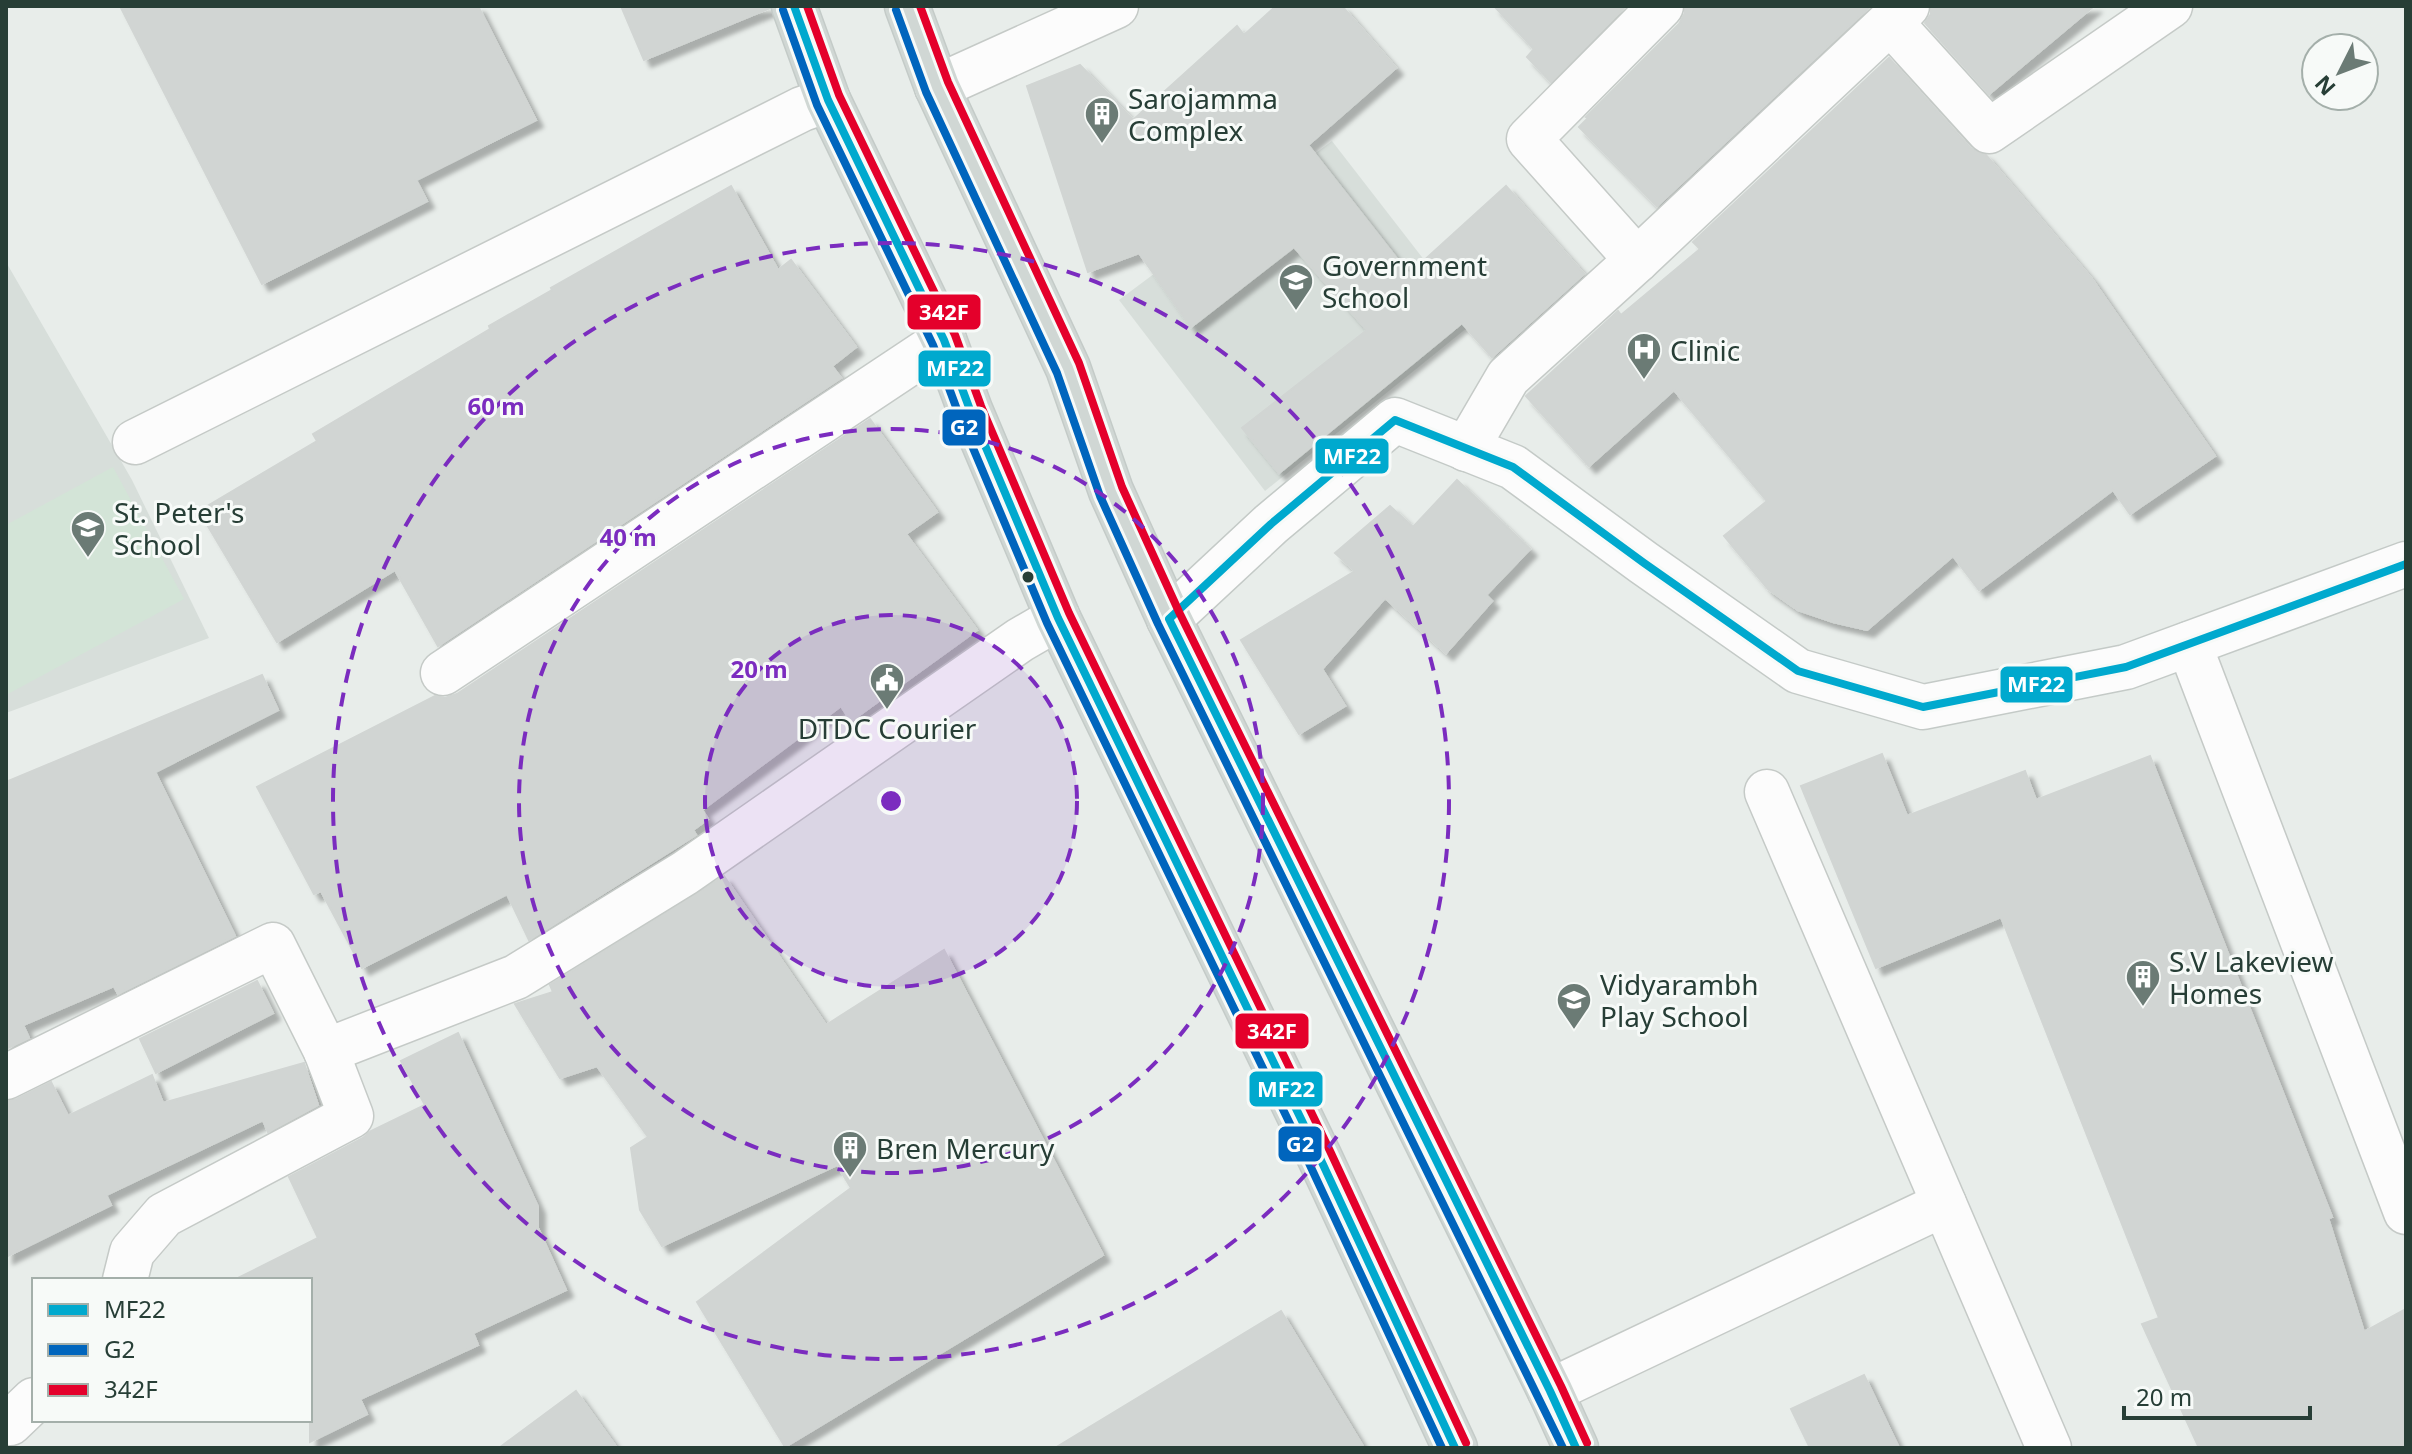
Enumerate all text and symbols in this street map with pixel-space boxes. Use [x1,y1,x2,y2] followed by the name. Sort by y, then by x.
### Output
[2300,32,2380,112] north arrow
[2307,69,2342,103] text: N
[1128,79,1278,149] place label: Sarojamma Complex
[1083,95,1121,145] building icon: Sarojamma Complex
[1322,246,1487,316] place label: Government School
[1277,262,1315,312] school or university icon: Government School
[906,293,982,331] line badge: 342F
[919,296,969,326] text: 342F
[1625,331,1663,381] hospital icon: Clinic
[1670,331,1740,369] place label: Clinic
[917,349,992,388] line badge: MF22
[926,352,984,382] text: MF22
[467,389,525,422] text: 60 m
[941,408,987,447] line badge: G2
[950,411,978,441] text: G2
[1314,437,1390,475] line badge: MF22
[1323,440,1381,470] text: MF22
[114,493,244,563] place label: St. Peter's School
[69,509,107,559] school or university icon: St. Peter's School
[599,520,657,553] text: 40 m
[1020,569,1036,585] unlabelled marker
[730,652,788,685] text: 20 m
[868,661,906,711] public building icon: DTDC Courier
[1999,665,2074,704] line badge: MF22
[2007,668,2065,698] text: MF22
[798,709,977,747] place label: DTDC Courier
[877,787,905,815] centre of rings
[2169,942,2334,1012] place label: S.V Lakeview Homes
[2124,958,2162,1008] building icon: S.V Lakeview Homes
[1600,965,1759,1035] place label: Vidyarambh Play School
[1555,981,1593,1031] school or university icon: Vidyarambh Play School
[1234,1012,1310,1050] line badge: 342F
[1247,1015,1297,1045] text: 342F
[1248,1070,1324,1108] line badge: MF22
[1257,1073,1315,1103] text: MF22
[1277,1125,1323,1163] line badge: G2
[1286,1128,1314,1158] text: G2
[831,1129,869,1179] building icon: Bren Mercury
[876,1129,1055,1167] place label: Bren Mercury
[32,1278,312,1422] legend
[104,1292,166,1325] text: MF22
[104,1332,135,1365] text: G2
[2124,1370,2310,1420] scale bar
[104,1372,158,1405] text: 342F
[2136,1380,2192,1413] text: 20 m

